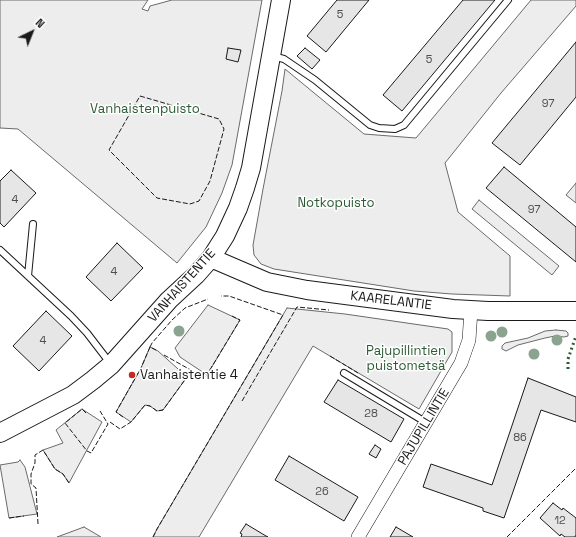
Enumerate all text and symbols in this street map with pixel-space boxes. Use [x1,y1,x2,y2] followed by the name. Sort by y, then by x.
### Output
[337,8,343,22] house number: 5
[12,12,52,52] north arrow
[33,16,48,31] text: N
[426,53,432,67] house number: 5
[542,97,554,111] house number: 97
[90,101,200,117] park label: Vanhaistenpuisto
[12,193,18,207] house number: 4
[297,195,375,211] park label: Notkopuisto
[528,203,540,217] house number: 97
[145,246,219,326] street label: VANHAISTENTIE
[111,265,117,279] house number: 4
[349,288,433,314] street label: KAARELANTIE
[40,334,46,348] house number: 4
[366,343,446,374] park label: Pajupillintien puistometsä
[140,367,238,383] place label: Vanhaistentie 4
[127,370,137,380] marker: Vanhaistentie 4
[395,386,453,468] street label: PAJUPILLINTIE
[364,407,378,421] house number: 28
[513,431,527,445] house number: 86
[315,485,329,499] house number: 26
[554,514,566,528] house number: 12

